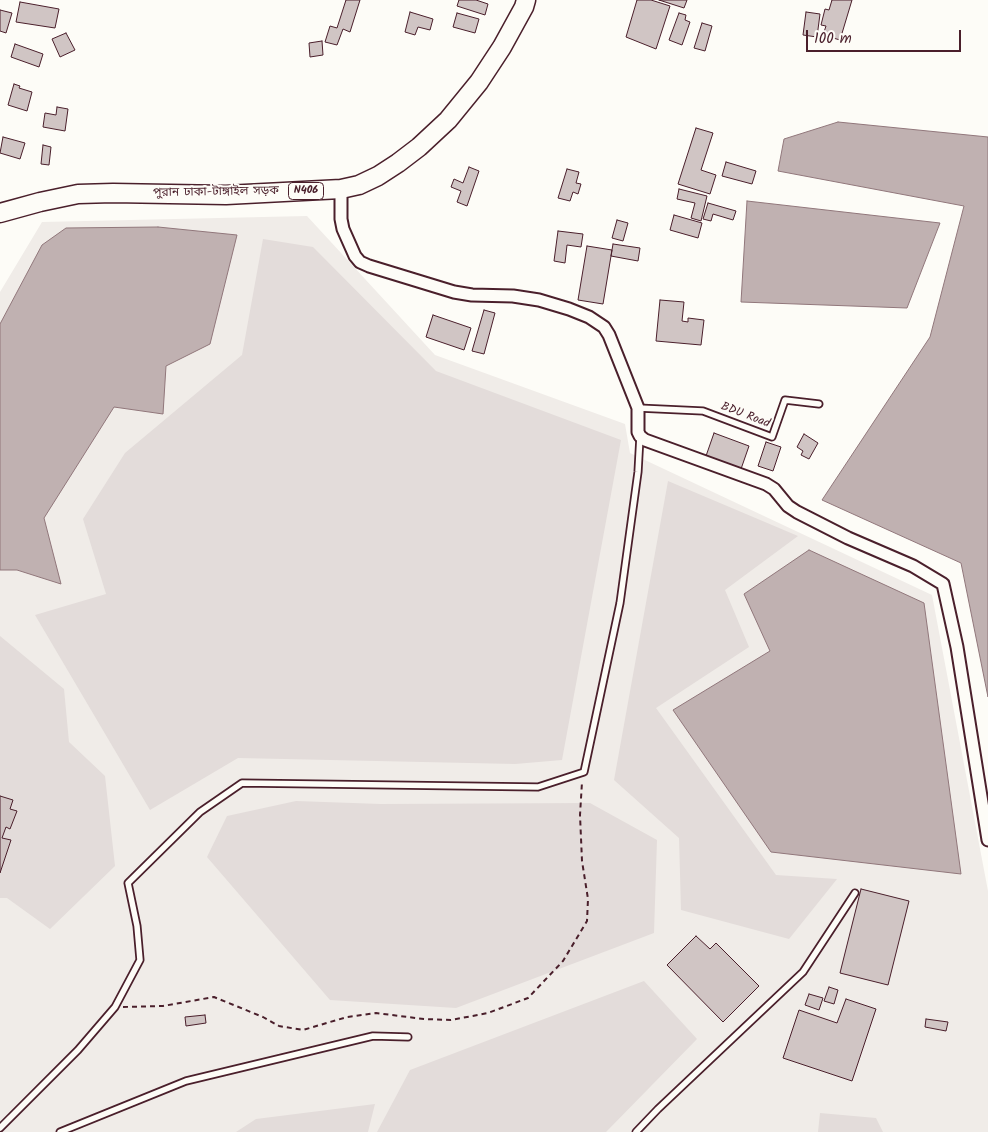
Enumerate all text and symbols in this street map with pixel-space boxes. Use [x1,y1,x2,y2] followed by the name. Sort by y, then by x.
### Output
[808,20,963,52] scale bar
[814,27,852,51] text: 100 m
[288,182,324,200] road number: N406
[153,185,279,201] street label: পুরান ঢাকা-টাঙ্গাইল সড়ক
[718,400,772,432] street label: BDU Road

